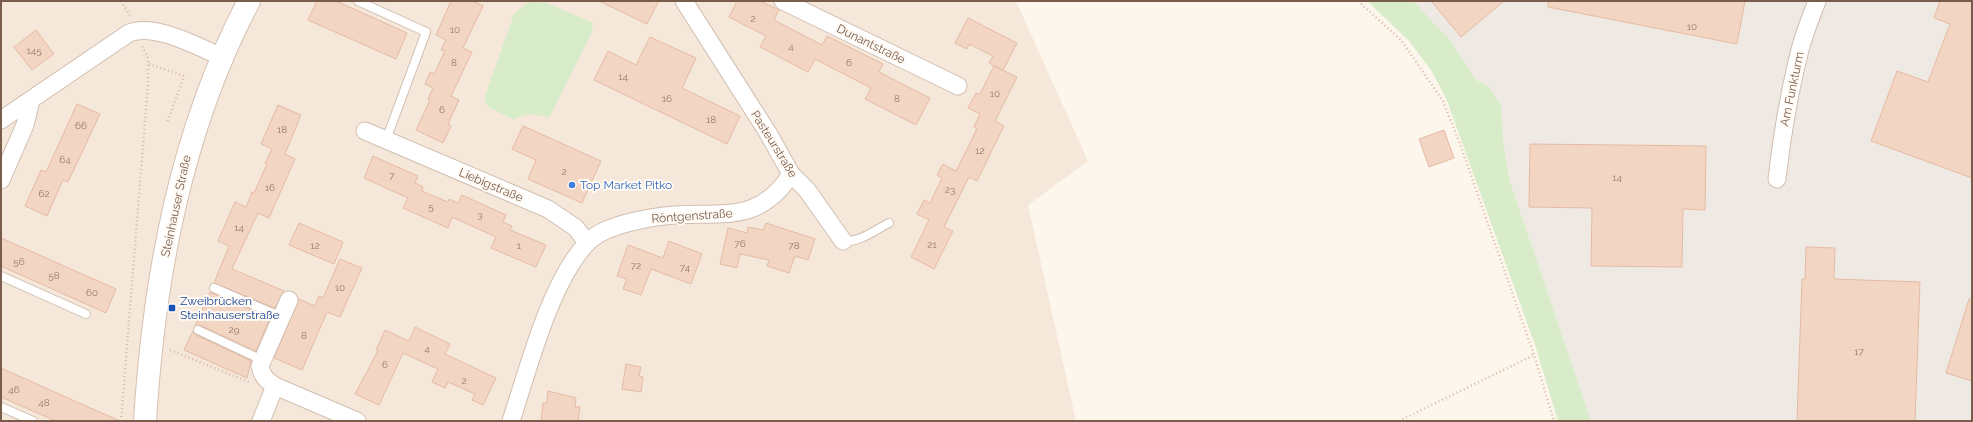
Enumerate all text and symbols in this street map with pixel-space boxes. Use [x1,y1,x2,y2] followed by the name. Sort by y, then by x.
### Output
[750,13,756,24] house number: 2
[834,21,908,67] street label: Dunantstraße
[1687,21,1697,32] house number: 10
[450,24,460,35] house number: 10
[788,41,794,52] house number: 4
[26,45,42,56] house number: 145
[1777,50,1807,128] street label: Am Funkturm
[451,57,457,68] house number: 8
[846,57,852,68] house number: 6
[618,71,628,82] house number: 14
[990,88,1000,99] house number: 10
[662,93,672,104] house number: 16
[894,93,900,104] house number: 8
[439,104,445,115] house number: 6
[748,108,800,180] street label: Pasteurstraße
[706,114,716,125] house number: 18
[75,120,87,131] house number: 66
[277,124,287,135] house number: 18
[975,145,985,156] house number: 12
[59,154,71,165] house number: 64
[158,154,194,258] street label: Steinhauser Straße
[457,165,525,205] street label: Liebigstraße
[561,166,567,177] house number: 2
[389,170,395,181] house number: 7
[1612,172,1622,183] house number: 14
[580,178,672,192] place label: Top Market Pitko
[567,180,577,190] marker: Top Market Pitko
[265,182,275,193] house number: 16
[945,184,955,195] house number: 23
[38,188,50,199] house number: 62
[428,201,434,212] house number: 5
[651,206,733,226] street label: Röntgenstraße
[477,209,483,220] house number: 3
[234,222,244,233] house number: 14
[734,238,746,249] house number: 76
[927,239,937,250] house number: 21
[310,240,320,251] house number: 12
[517,240,522,251] house number: 1
[788,240,800,251] house number: 78
[13,256,25,267] house number: 56
[631,260,641,271] house number: 72
[680,262,691,273] house number: 74
[48,270,60,281] house number: 58
[335,282,345,293] house number: 10
[86,287,98,298] house number: 60
[180,294,280,322] place label: Zweibrücken Steinhauserstraße
[167,303,177,313] marker: Zweibrücken Steinhauserstraße
[228,324,240,335] house number: 29
[301,330,307,341] house number: 8
[424,343,430,354] house number: 4
[1854,346,1864,357] house number: 17
[382,359,388,370] house number: 6
[461,375,467,386] house number: 2
[8,384,20,395] house number: 46
[38,397,50,408] house number: 48

